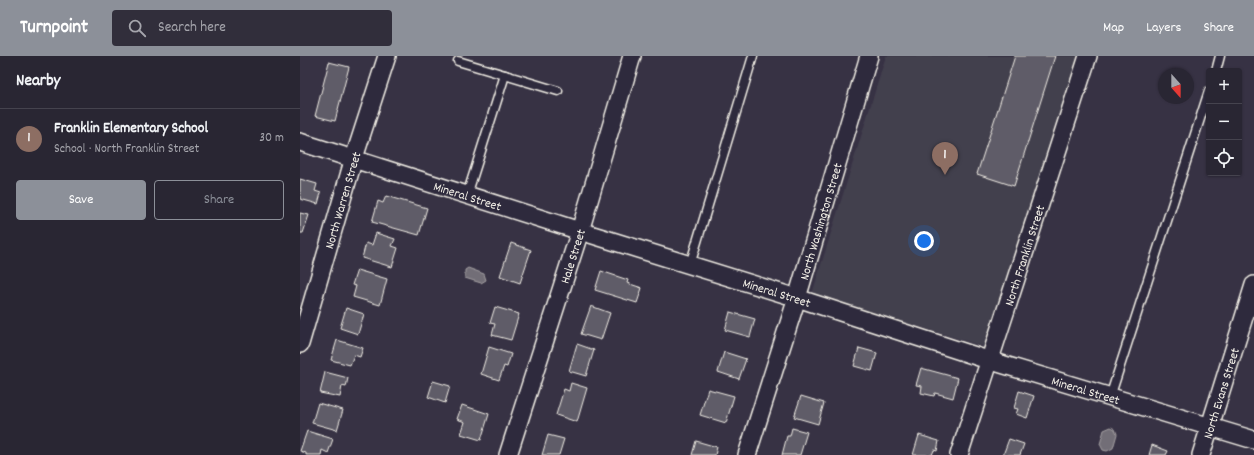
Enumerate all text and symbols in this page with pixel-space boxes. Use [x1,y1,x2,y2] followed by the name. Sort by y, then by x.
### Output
[112,10,392,46] search box
[20,15,88,42] text: Turnpoint
[126,17,148,39] icon: search
[158,17,226,39] text: Search here
[1103,18,1124,38] text: Map
[1146,18,1181,38] text: Layers
[1203,18,1234,38] text: Share
[1158,68,1194,104] north arrow
[1206,68,1242,176] map controls
[1206,68,1242,104] button: +
[16,70,60,94] text: Nearby
[1206,104,1242,140] button: −
[54,118,208,140] text: Franklin Elementary School
[28,129,30,148] text: 1
[259,129,284,148] text: 30 m
[54,140,199,159] text: School · North Franklin Street
[1206,140,1242,176] button: locate
[932,142,958,175] pin: 1
[321,149,367,252] street label: North Warren Street
[796,161,849,283] street label: North Washington Street
[431,178,504,217] street label: Mineral Street
[16,180,146,220] button: Save
[154,180,284,220] button: Share
[1001,203,1051,309] street label: North Franklin Street
[557,227,592,286] street label: Hale Street
[914,231,934,251] your location
[740,275,813,314] street label: Mineral Street
[1200,346,1246,442] street label: North Evans Street
[1049,373,1122,411] street label: Mineral Street

